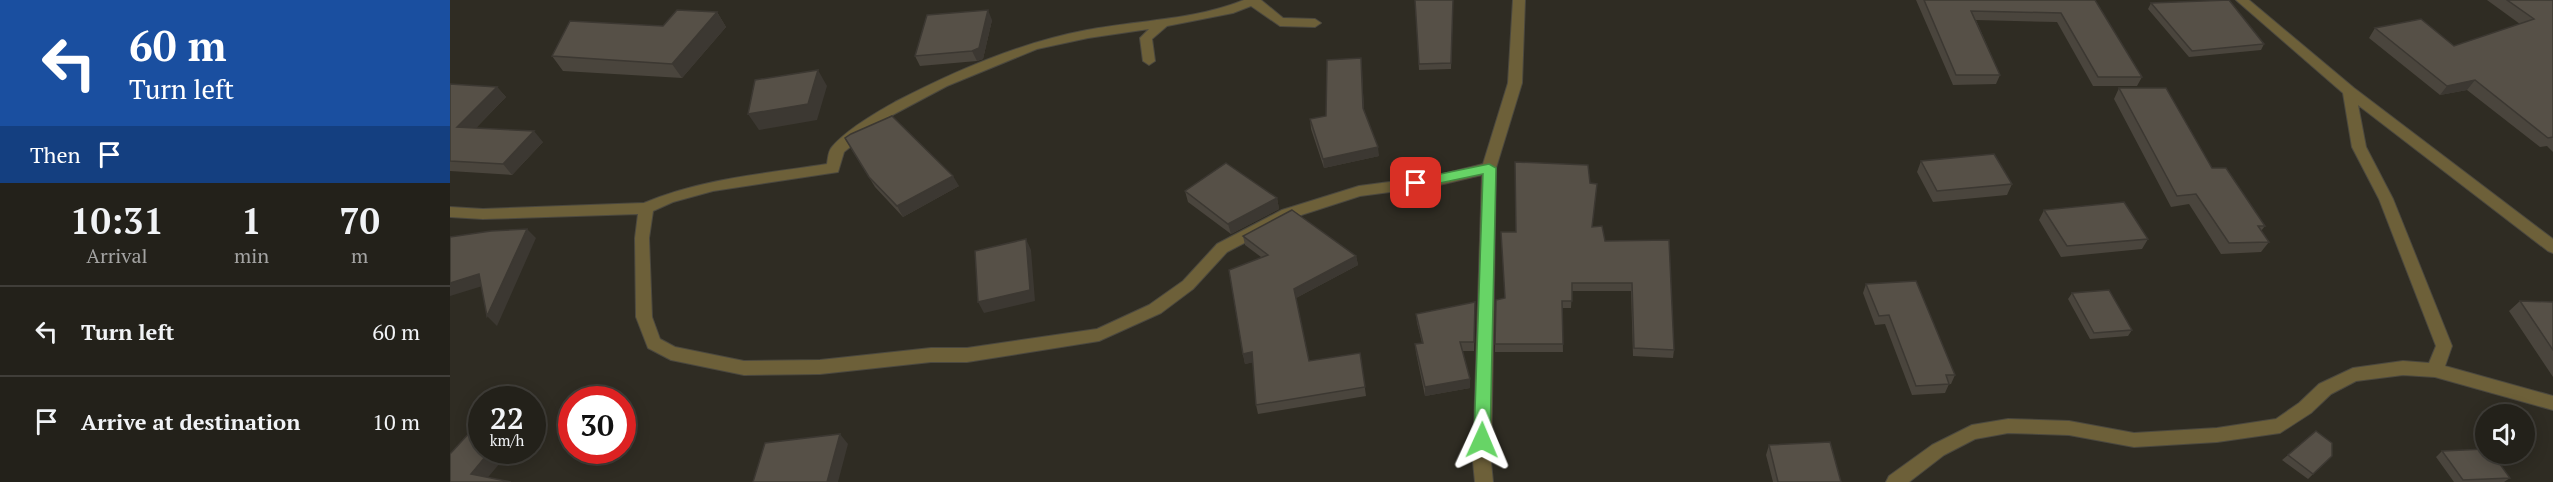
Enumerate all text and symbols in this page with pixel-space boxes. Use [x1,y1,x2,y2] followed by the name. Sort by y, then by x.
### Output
[129,17,227,73] text: 60 m
[30,24,108,102] icon: left
[129,71,234,107] text: Turn left
[93,138,126,171] icon: arrive
[30,140,81,169] text: Then
[1390,157,1441,208] pin
[1399,166,1432,199] icon: arrive
[70,197,164,244] text: 10:31
[241,197,262,244] text: 1
[339,197,380,244] text: 70
[86,242,148,269] text: Arrival
[234,242,269,269] text: min
[351,242,368,269] text: m
[30,315,63,348] icon: left
[81,317,174,346] text: Turn left
[372,317,420,346] text: 60 m
[558,386,636,464] speed limit sign: 30
[490,398,524,438] text: 22
[2475,404,2535,464] map controls
[2475,404,2535,464] button: sound
[30,405,63,438] icon: arrive
[81,407,300,436] text: Arrive at destination
[372,407,420,436] text: 10 m
[1450,408,1514,472] position arrow
[490,430,524,450] text: km/h

